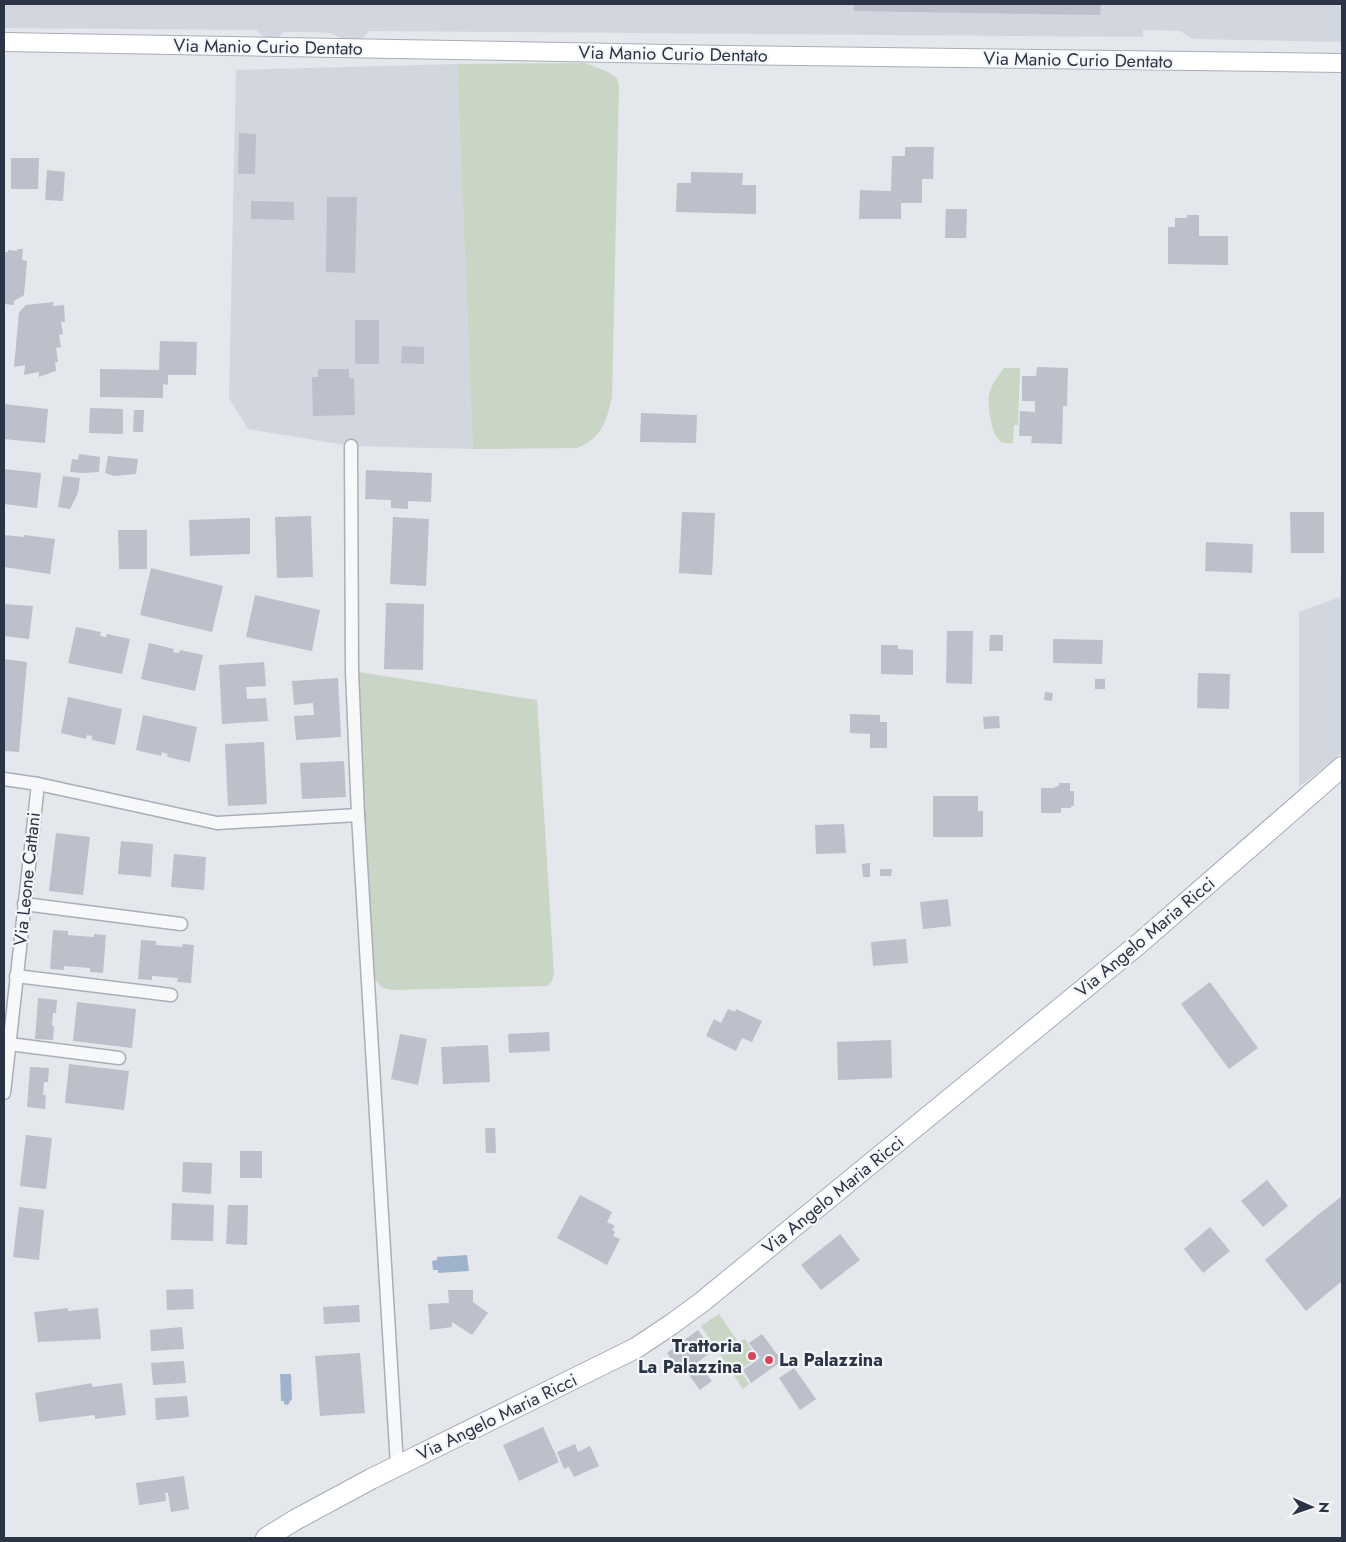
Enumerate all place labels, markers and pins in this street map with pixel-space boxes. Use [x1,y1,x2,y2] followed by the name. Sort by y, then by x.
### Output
[638,1333,742,1380] place label: Trattoria La Palazzina
[779,1347,883,1373] place label: La Palazzina
[746,1350,758,1362] marker: Trattoria La Palazzina
[763,1354,775,1366] marker: La Palazzina

